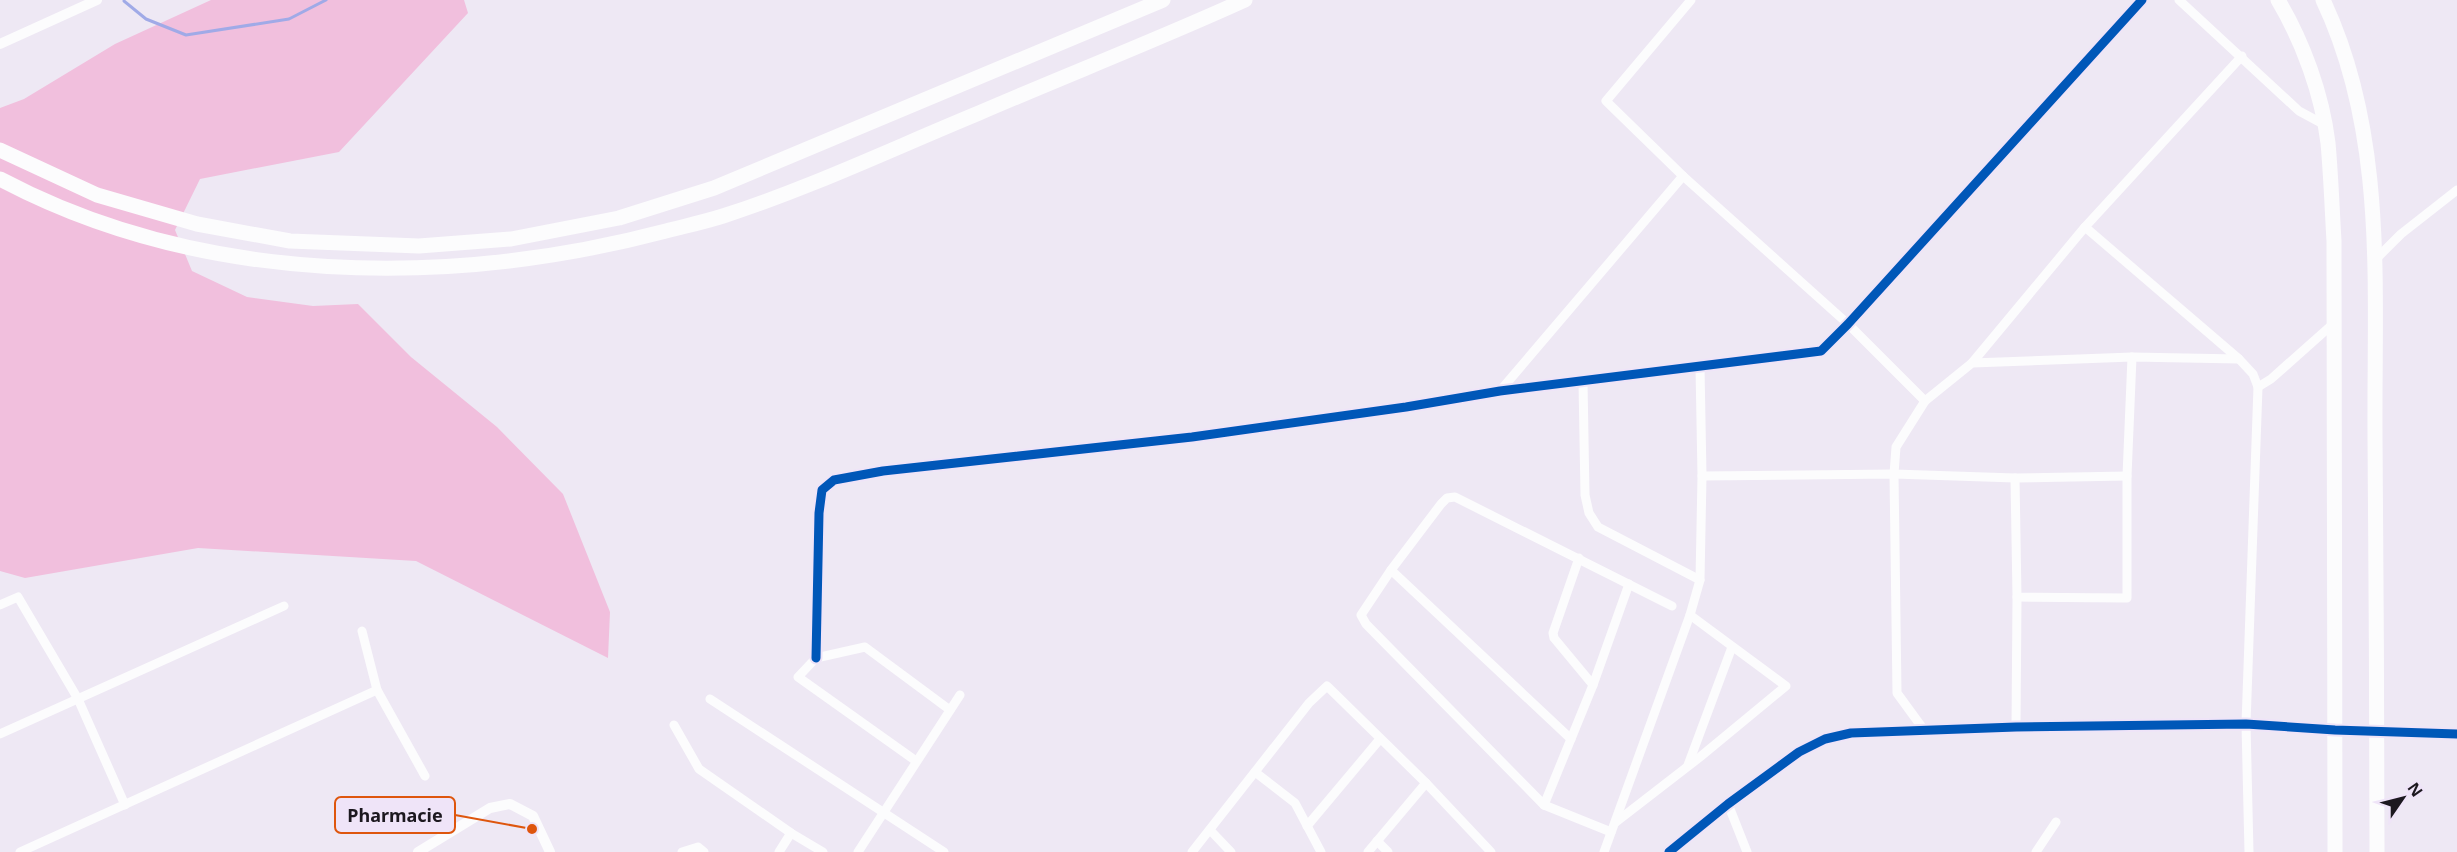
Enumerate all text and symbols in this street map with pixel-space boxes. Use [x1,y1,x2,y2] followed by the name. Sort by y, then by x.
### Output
[2373,768,2433,828] north arrow
[2403,778,2428,801] text: N
[335,797,455,833] callout: Pharmacie
[347,803,443,827] text: Pharmacie

